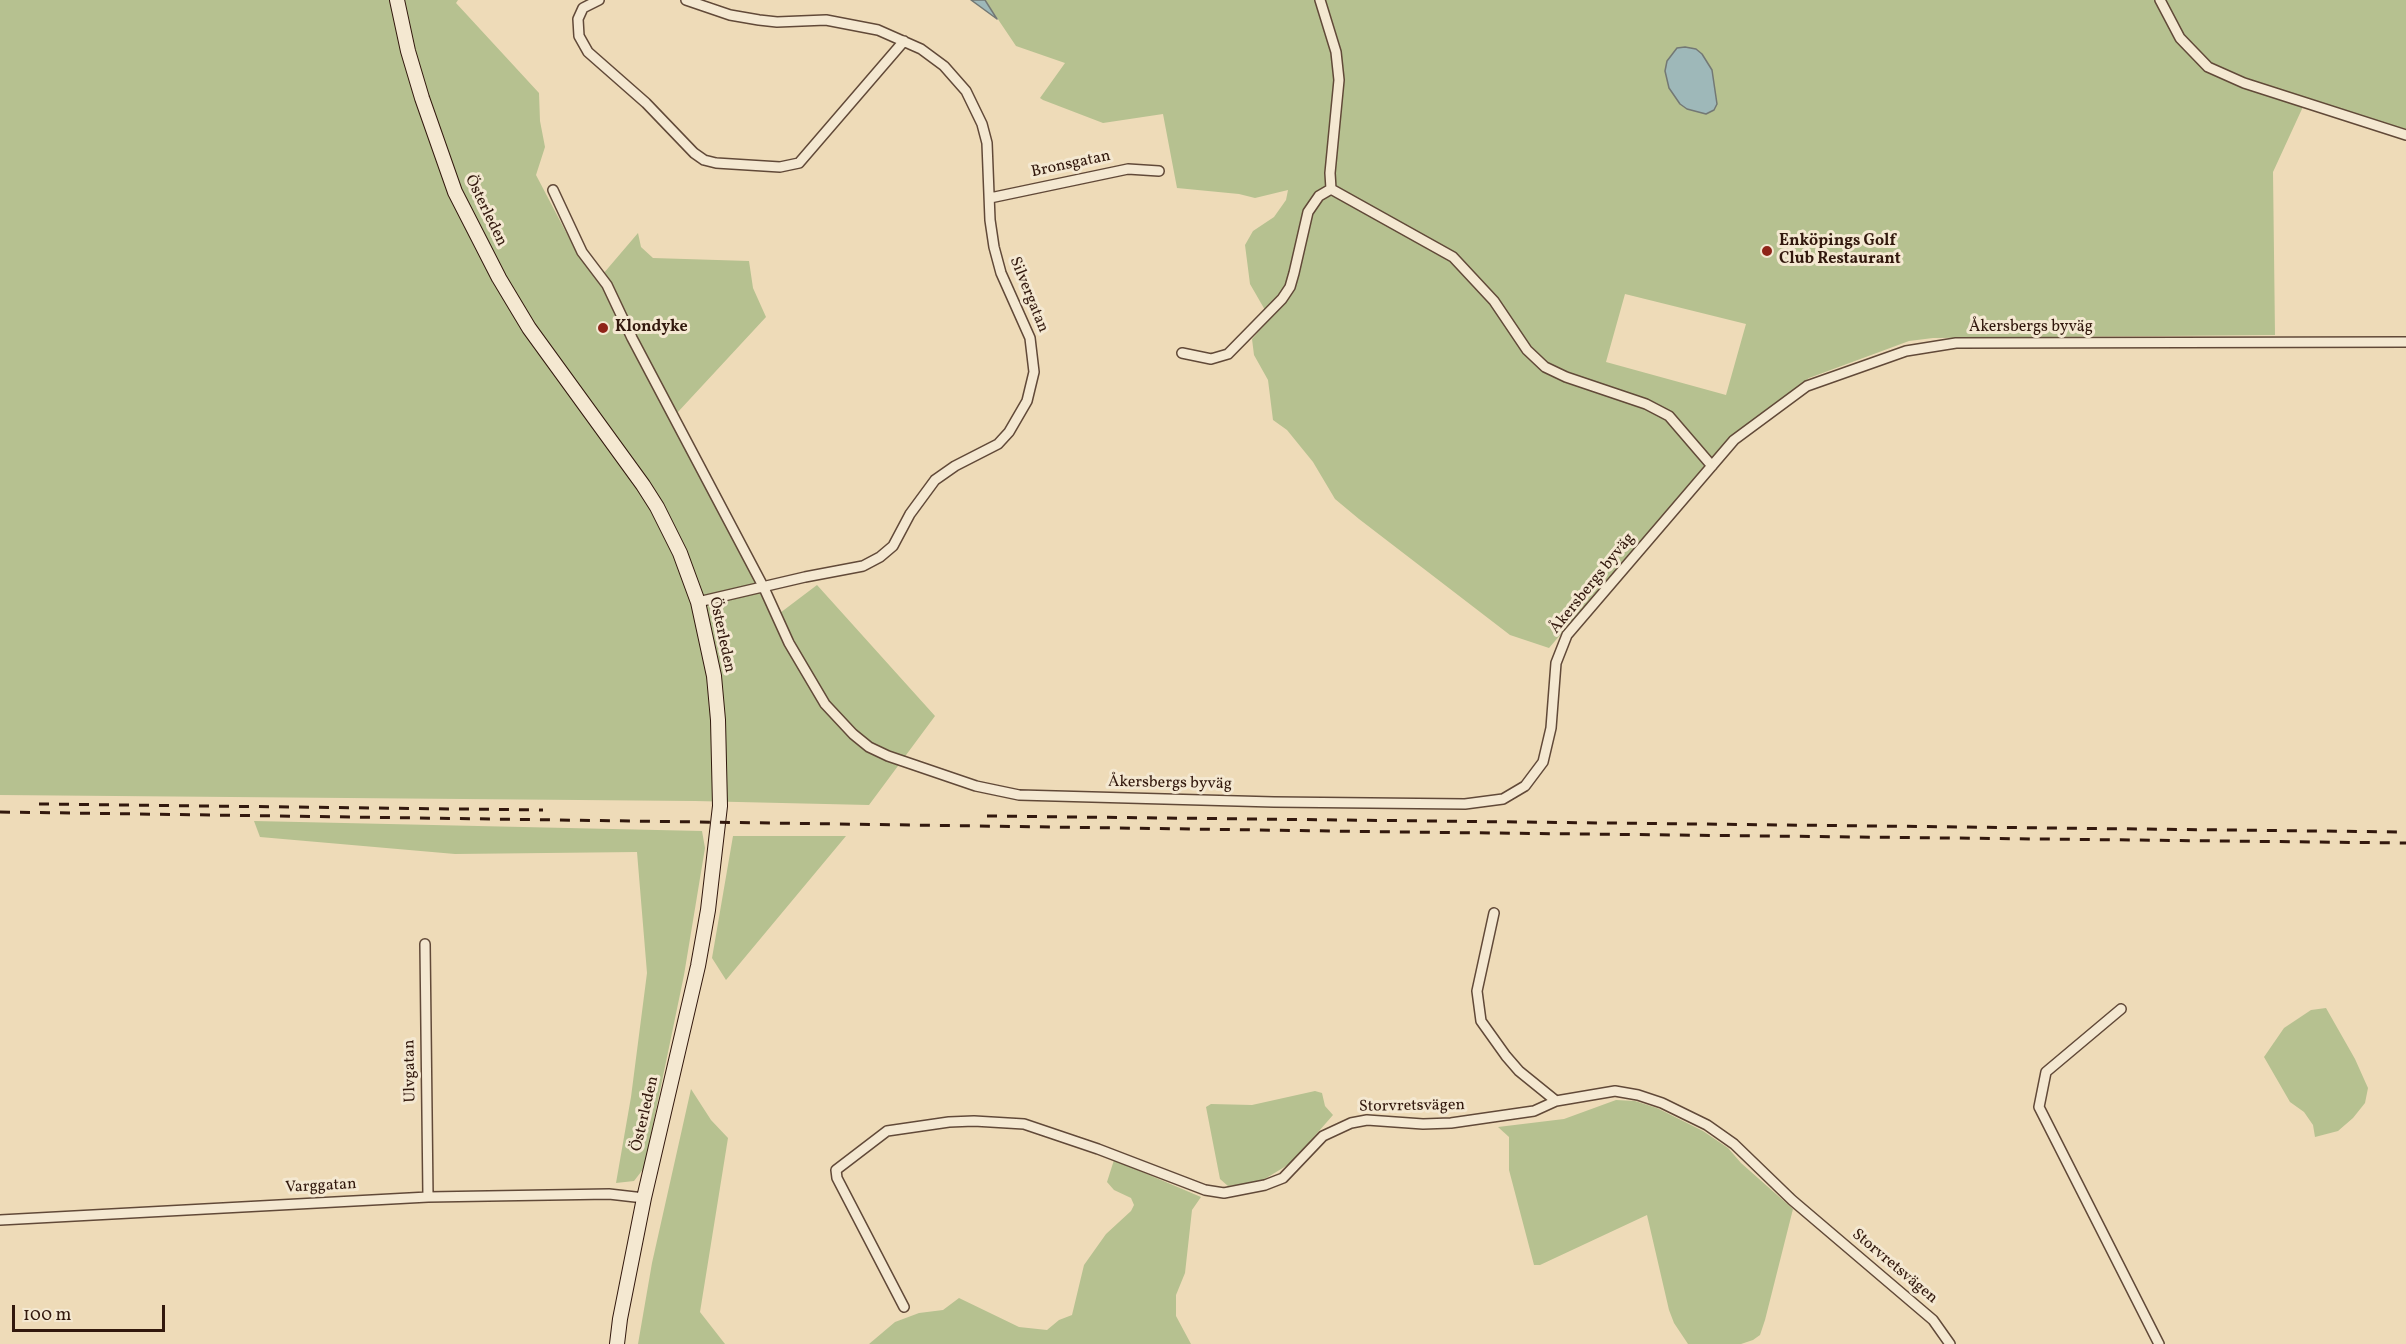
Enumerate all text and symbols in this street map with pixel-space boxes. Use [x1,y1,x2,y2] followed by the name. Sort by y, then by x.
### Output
[1030,147,1112,183] street label: Bronsgatan
[460,172,510,250] street label: Österleden
[1779,232,1901,270] place label: Enköpings Golf Club Restaurant
[1760,244,1774,258] marker: Enköpings Golf Club Restaurant
[1004,254,1052,336] street label: Silvergatan
[615,318,688,338] place label: Klondyke
[1969,318,2093,338] street label: Åkersbergs byväg
[596,321,610,335] marker: Klondyke
[1547,530,1639,638] street label: Åkersbergs byväg
[704,595,738,675] street label: Österleden
[1108,773,1232,795] street label: Åkersbergs byväg
[401,1039,421,1103] street label: Ulvgatan
[628,1074,664,1154] street label: Österleden
[1359,1096,1465,1118] street label: Storvretsvägen
[285,1176,357,1198] street label: Varggatan
[1847,1226,1941,1308] street label: Storvretsvägen
[15,1293,168,1331] scale bar
[23,1303,72,1328] text: 100 m

